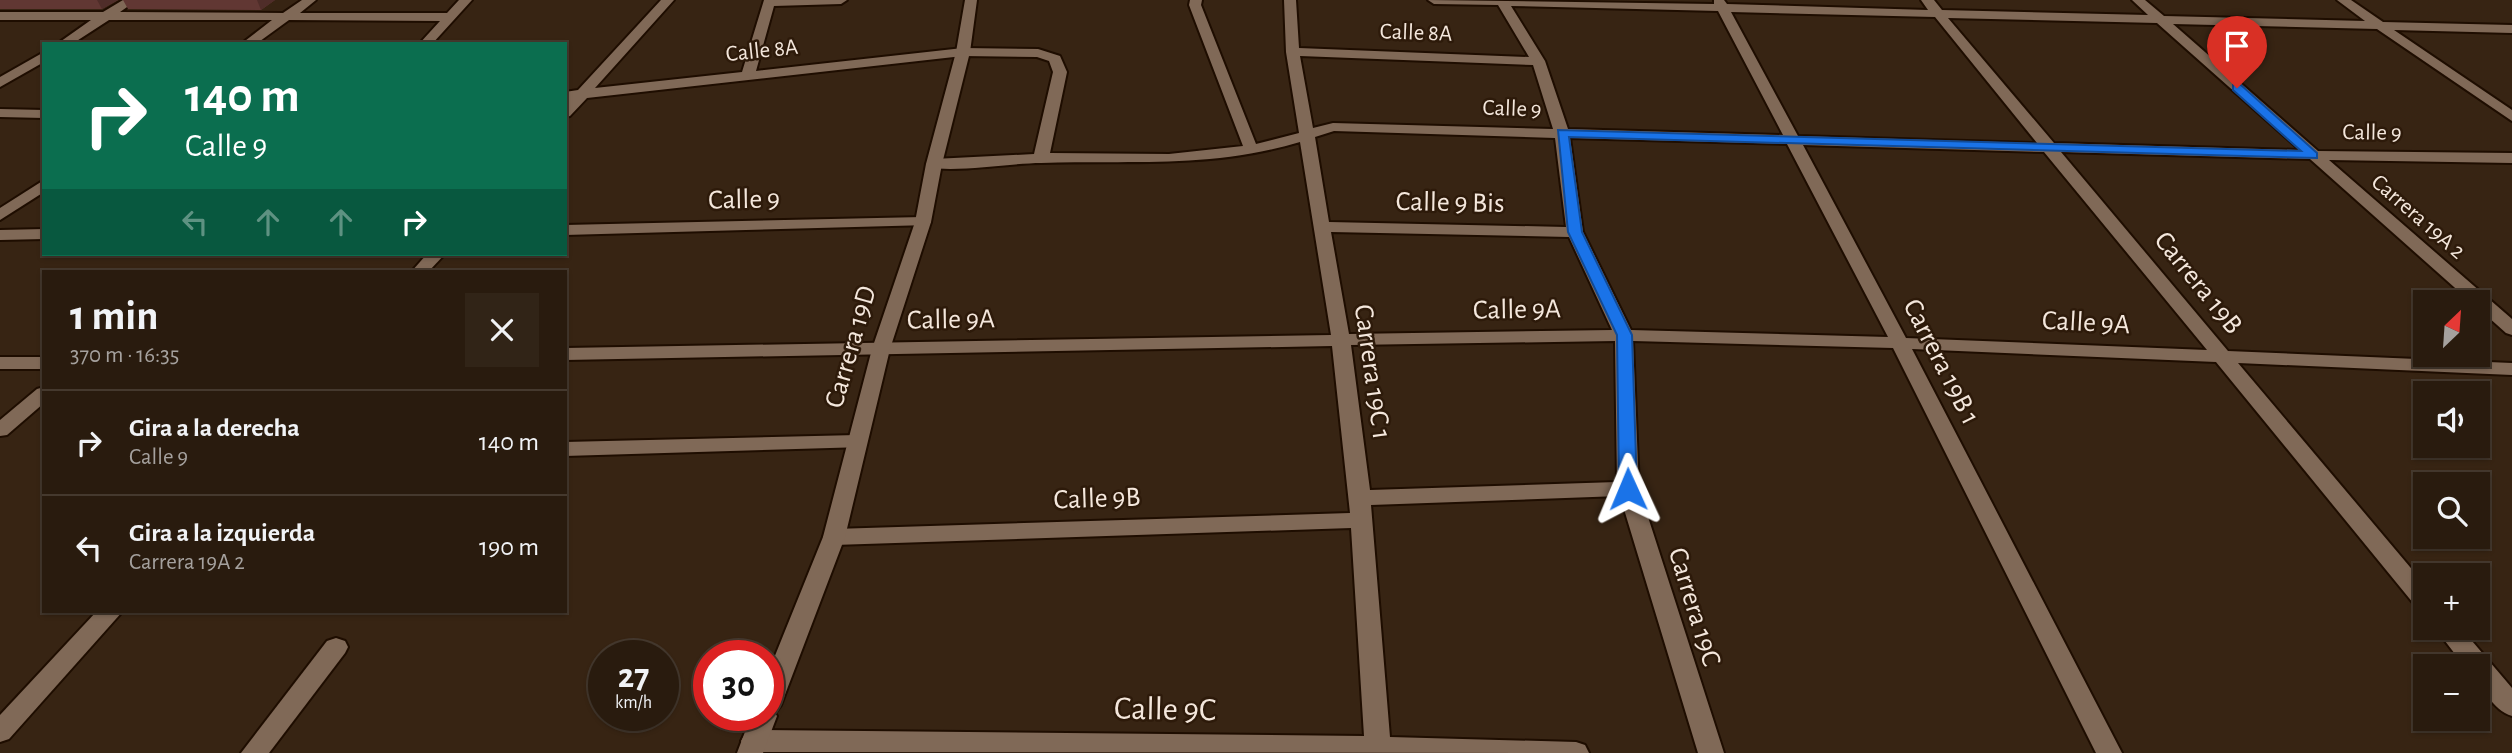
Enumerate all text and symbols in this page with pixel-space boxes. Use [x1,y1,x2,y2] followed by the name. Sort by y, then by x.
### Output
[2207,16,2267,88] pin
[1379,20,1453,46] street label: Calle 8A
[2218,27,2256,65] icon: arrive
[725,36,799,66] street label: Calle 8A
[70,70,161,161] icon: right
[185,72,300,121] text: 140 m
[1482,96,1542,122] street label: Calle 9
[2342,121,2402,145] street label: Calle 9
[185,130,267,162] text: Calle 9
[2367,170,2469,264] street label: Carrera 19A 2
[708,185,780,215] street label: Calle 9
[1395,188,1505,218] street label: Calle 9 Bis
[176,203,214,241] icon: left
[249,203,287,241] icon: ahead
[322,203,360,241] icon: ahead
[395,203,433,241] icon: right
[2149,227,2247,339] street label: Carrera 19B
[820,283,882,411] street label: Carrera 19D
[2413,290,2490,368] north arrow
[2413,290,2490,731] map controls
[465,293,539,367] button: close
[70,295,159,337] text: 1 min
[1473,295,1561,325] street label: Calle 9A
[1898,295,1984,429] street label: Carrera 19B 1
[1349,303,1395,441] street label: Carrera 19C 1
[907,305,995,335] street label: Calle 9A
[2041,307,2131,339] street label: Calle 9A
[70,344,179,367] text: 370 m · 16:35
[2413,381,2490,458] button: sound
[129,415,300,441] text: Gira a la derecha
[70,424,108,462] icon: right
[479,429,539,455] text: 140 m
[129,446,188,469] text: Calle 9
[1591,452,1665,526] position arrow
[2413,472,2490,549] button: search
[1053,483,1141,515] street label: Calle 9B
[129,520,315,546] text: Gira a la izquierda
[70,529,108,567] icon: left
[479,534,539,560] text: 190 m
[1663,545,1725,669] street label: Carrera 19C
[129,551,245,574] text: Carrera 19A 2
[2413,563,2490,640] button: +
[693,640,784,731] speed limit sign: 30
[2413,654,2490,731] button: −
[618,659,649,694] text: 27
[1114,693,1216,727] street label: Calle 9C
[615,694,652,712] text: km/h

